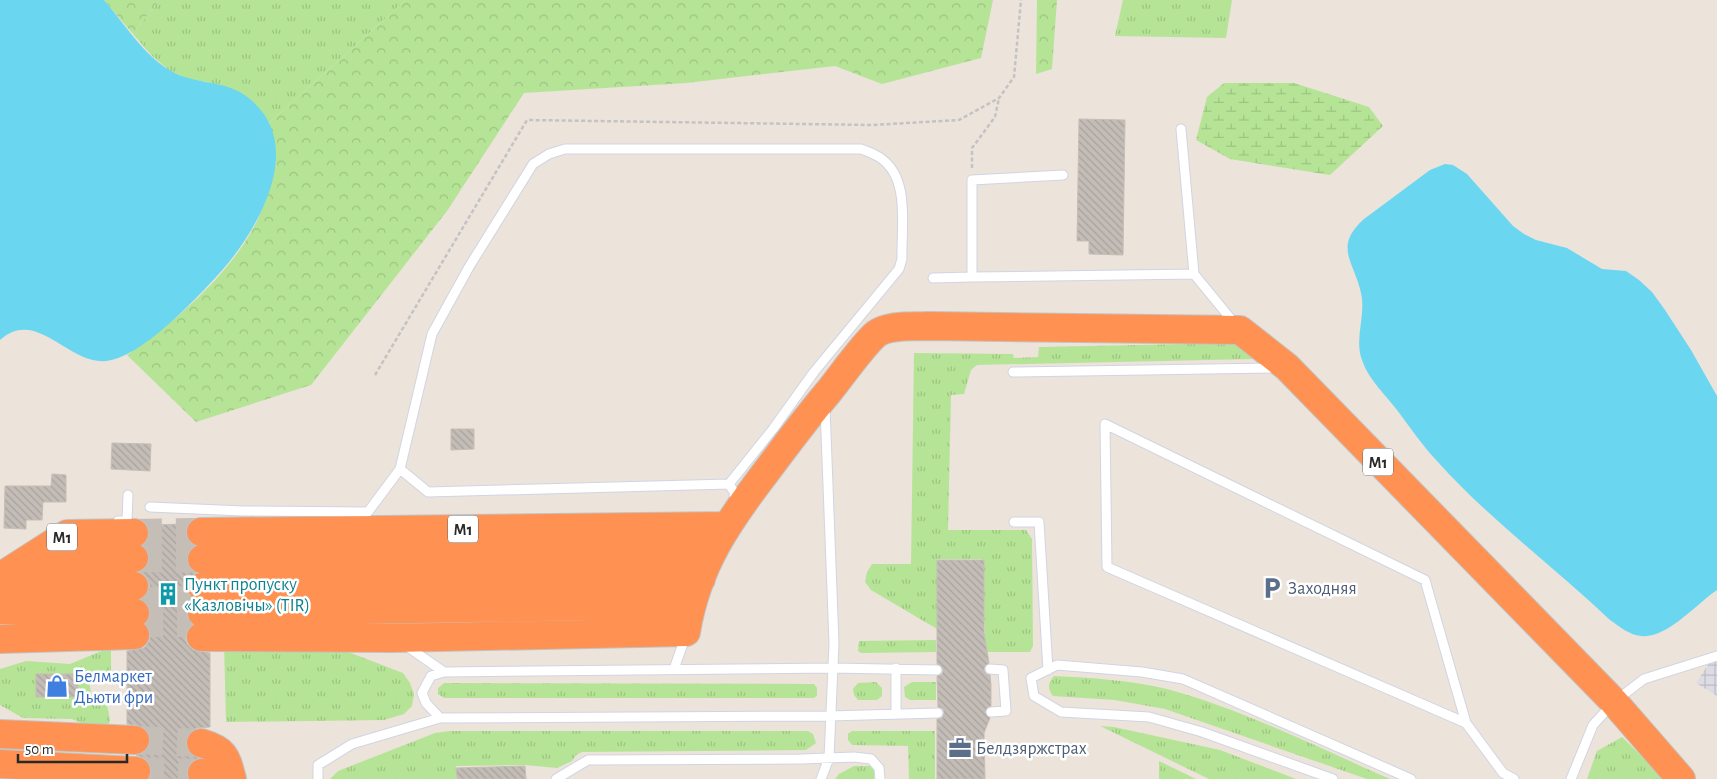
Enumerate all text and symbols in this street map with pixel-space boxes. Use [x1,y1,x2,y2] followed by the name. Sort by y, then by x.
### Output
[1363,448,1393,476] road number: М1
[448,516,478,542] road number: М1
[47,524,77,550] road number: М1
[1259,575,1285,601] parking icon: Заходняя
[184,576,310,615] place label: Пункт пропуску «Казловічы» (TIR)
[1288,580,1357,598] place label: Заходняя
[155,581,181,607] building icon: Пункт пропуску «Казловічы» (TIR)
[74,668,153,707] place label: Белмаркет Дьюти фри
[44,673,70,699] shop icon: Белмаркет Дьюти фри
[18,732,126,764] scale bar
[947,735,973,761] office icon: Белдзяржстрах
[976,740,1087,758] place label: Белдзяржстрах
[25,742,54,757] text: 50 m

